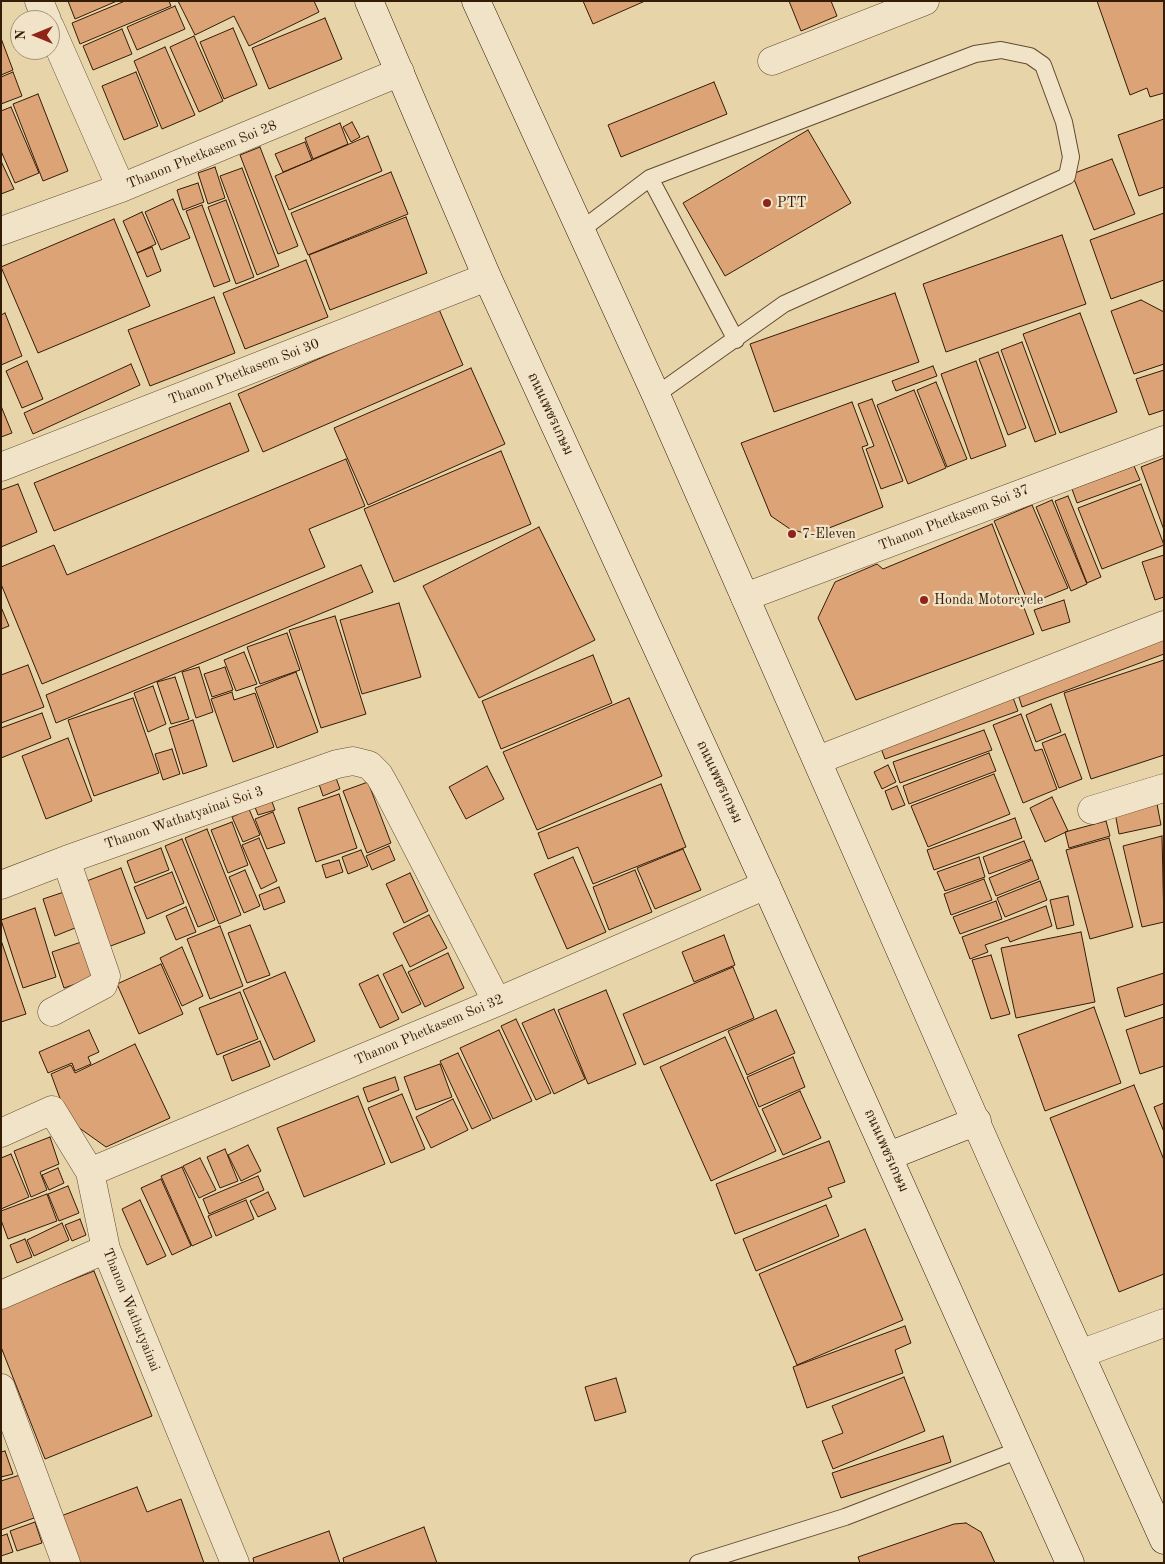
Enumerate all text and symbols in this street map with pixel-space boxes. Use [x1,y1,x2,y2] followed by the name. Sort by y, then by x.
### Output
[10,10,60,60] north arrow
[14,30,28,40] text: N
[125,117,279,193] street label: Thanon Phetkasem Soi 28
[777,195,807,211] place label: PTT
[761,197,773,209] marker: PTT
[166,335,322,409] street label: Thanon Phetkasem Soi 30
[524,370,576,458] street label: ถนนเพชรเกษม
[876,481,1032,555] street label: Thanon Phetkasem Soi 37
[802,526,856,542] place label: 7-Eleven
[786,528,798,540] marker: 7-Eleven
[934,592,1043,608] place label: Honda Motorcycle
[918,594,930,606] marker: Honda Motorcycle
[693,738,745,826] street label: ถนนเพชรเกษม
[102,783,266,853] street label: Thanon Wathatyainai Soi 3
[352,991,506,1069] street label: Thanon Phetkasem Soi 32
[860,1107,912,1195] street label: ถนนเพชรเกษม
[99,1246,163,1374] street label: Thanon Wathatyainai

